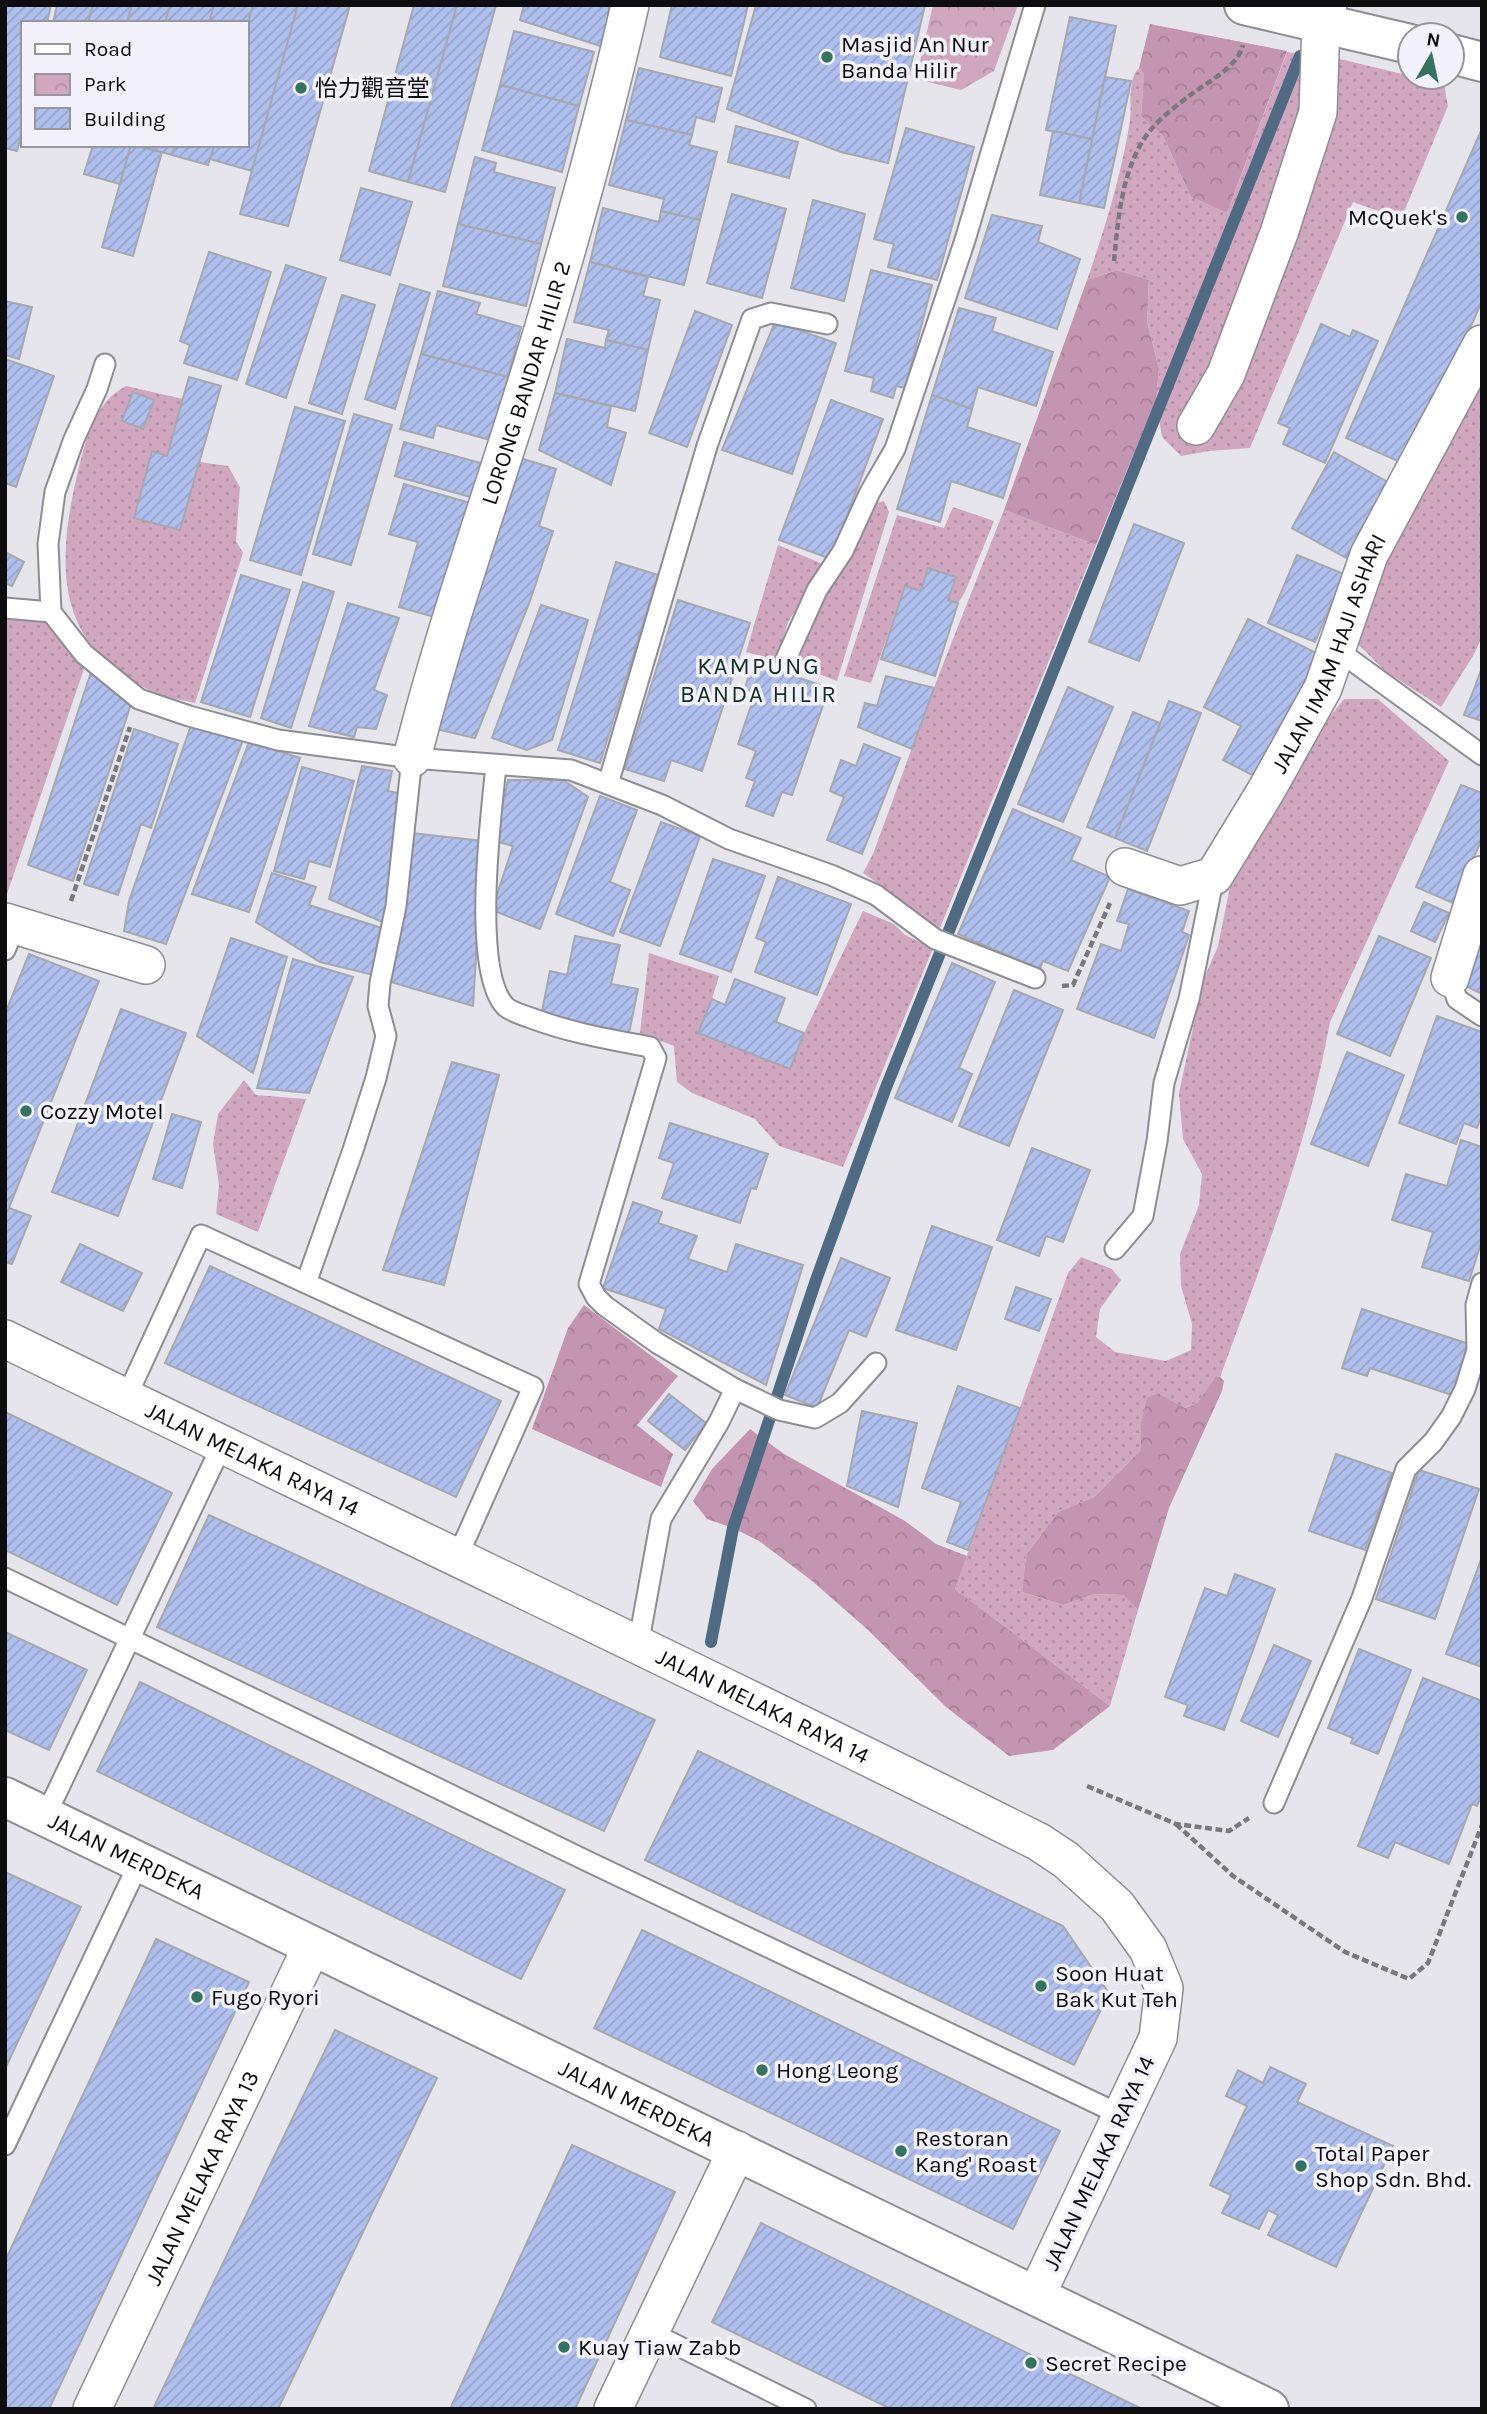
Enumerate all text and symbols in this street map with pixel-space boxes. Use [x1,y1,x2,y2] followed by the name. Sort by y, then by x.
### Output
[21,21,248,147] legend
[1396,21,1466,91] north arrow
[1425,28,1442,52] text: N
[841,31,990,84] place label: Masjid An Nur Banda Hilir
[84,37,132,61] text: Road
[819,49,835,65] marker: Masjid An Nur Banda Hilir
[84,72,127,96] text: Park
[315,75,430,102] place label: 怡力觀音堂
[293,80,309,96] marker: 怡力觀音堂
[84,107,165,131] text: Building
[1348,204,1448,231] place label: McQuek's
[1454,209,1470,225] marker: McQuek's
[475,258,576,508] street label: LORONG BANDAR HILIR 2
[1265,529,1391,778] street label: JALAN IMAM HAJI ASHARI
[680,652,838,708] district label: KAMPUNG BANDA HILIR
[40,1098,164,1125] place label: Cozzy Motel
[18,1103,34,1119] marker: Cozzy Motel
[141,1396,364,1522] street label: JALAN MELAKA RAYA 14
[652,1642,874,1769] street label: JALAN MELAKA RAYA 14
[44,1807,209,1905] street label: JALAN MERDEKA
[1055,1960,1178,2013] place label: Soon Huat Bak Kut Teh
[1033,1978,1049,1994] marker: Soon Huat Bak Kut Teh
[211,1984,320,2011] place label: Fugo Ryori
[189,1989,205,2005] marker: Fugo Ryori
[1037,2051,1161,2275] street label: JALAN MELAKA RAYA 14
[555,2054,719,2152] street label: JALAN MERDEKA
[776,2057,898,2084] place label: Hong Leong
[754,2062,770,2078] marker: Hong Leong
[139,2066,264,2289] street label: JALAN MELAKA RAYA 13
[915,2125,1037,2178] place label: Restoran Kang' Roast
[1315,2140,1471,2193] place label: Total Paper Shop Sdn. Bhd.
[893,2143,909,2159] marker: Restoran Kang' Roast
[1293,2158,1309,2174] marker: Total Paper Shop Sdn. Bhd.
[578,2334,741,2361] place label: Kuay Tiaw Zabb
[556,2339,572,2355] marker: Kuay Tiaw Zabb
[1045,2350,1187,2377] place label: Secret Recipe
[1023,2355,1039,2371] marker: Secret Recipe

